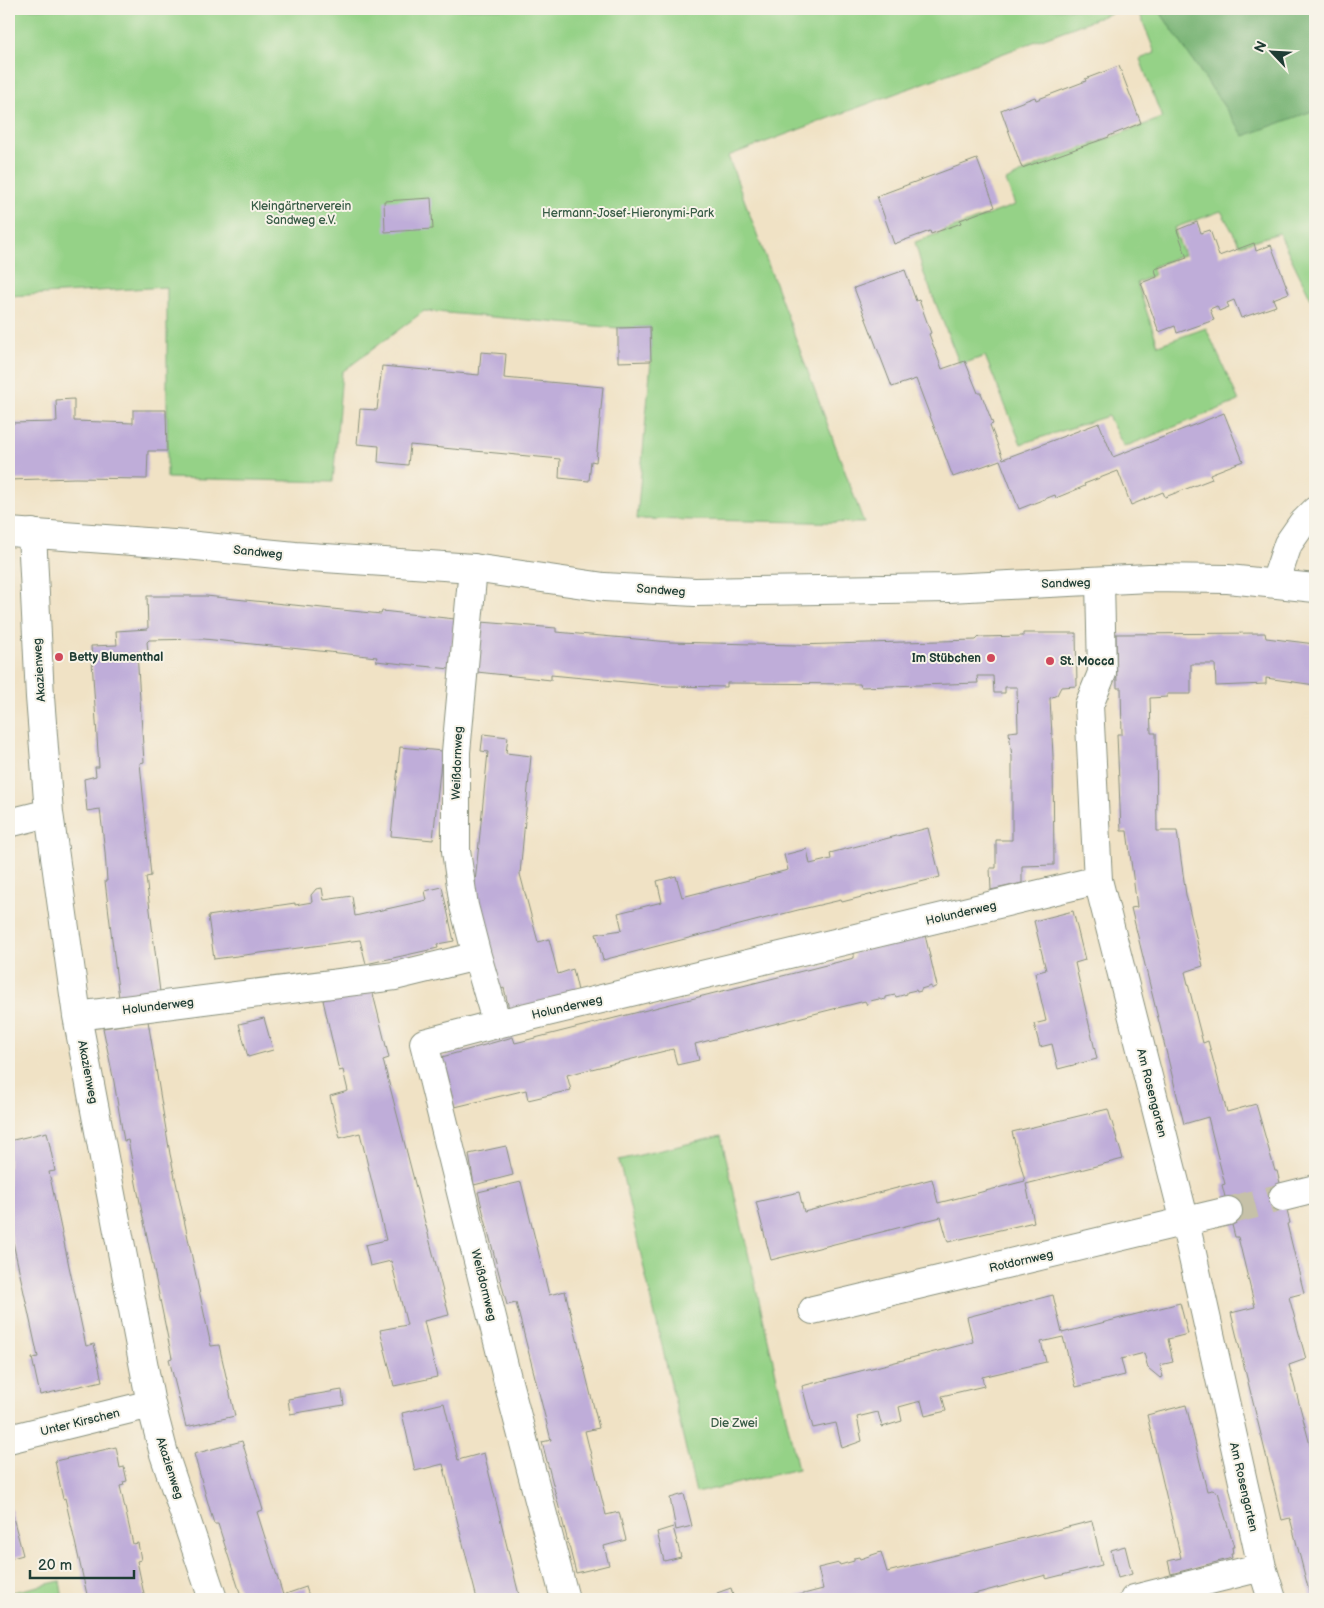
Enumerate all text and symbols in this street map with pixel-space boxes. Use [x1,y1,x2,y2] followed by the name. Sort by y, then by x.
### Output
[1246,28,1296,78] north arrow
[1251,38,1271,55] text: N
[251,199,352,228] park label: Kleingärtnerverein Sandweg e.V.
[542,206,714,221] park label: Hermann-Josef-Hieronymi-Park
[233,542,283,563] street label: Sandweg
[1041,575,1091,592] street label: Sandweg
[636,581,686,600] street label: Sandweg
[30,637,49,702] street label: Akazienweg
[69,650,163,665] place label: Betty Blumenthal
[53,651,65,663] marker: Betty Blumenthal
[912,651,981,666] place label: Im Stübchen
[985,652,997,664] marker: Im Stübchen
[1060,654,1114,669] place label: St. Mocca
[1044,655,1056,667] marker: St. Mocca
[449,726,466,800] street label: Weißdornweg
[924,898,998,929] street label: Holunderweg
[530,992,604,1023] street label: Holunderweg
[121,995,195,1018] street label: Holunderweg
[74,1039,101,1105] street label: Akazienweg
[1133,1047,1170,1139] street label: Am Rosengarten
[988,1247,1055,1276] street label: Rotdornweg
[467,1248,500,1323] street label: Weißdornweg
[39,1405,122,1440] street label: Unter Kirschen
[710,1416,758,1431] park label: Die Zwei
[152,1435,187,1501] street label: Akazienweg
[1226,1441,1261,1533] street label: Am Rosengarten
[30,1548,134,1580] scale bar
[38,1556,72,1575] text: 20 m

